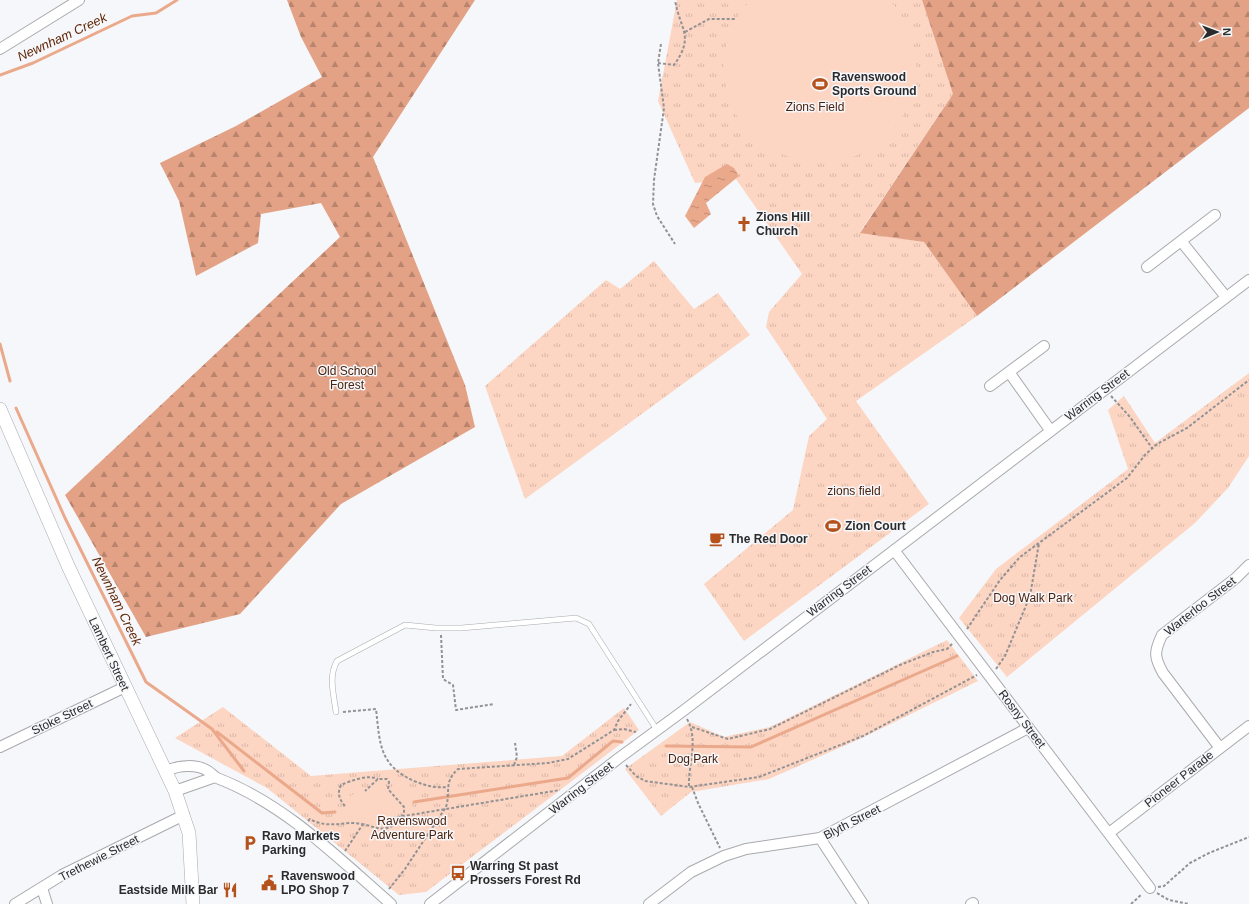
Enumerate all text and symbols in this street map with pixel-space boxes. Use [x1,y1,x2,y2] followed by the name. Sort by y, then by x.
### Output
[15,9,110,64] water label: Newnham Creek
[1197,12,1237,52] north arrow
[1221,28,1233,36] text: N
[832,70,917,98] place label: Ravenswood Sports Ground
[811,75,829,93] sports icon: Ravenswood Sports Ground
[786,100,844,114] park label: Zions Field
[756,210,810,238] place label: Zions Hill Church
[735,215,753,233] church icon: Zions Hill Church
[318,364,376,392] park label: Old School Forest
[1062,366,1132,424] street label: Warring Street
[827,484,881,498] park label: zions field
[824,517,842,535] sports icon: Zion Court
[845,519,906,533] place label: Zion Court
[708,530,726,548] cafe icon: The Red Door
[729,532,808,546] place label: The Red Door
[89,554,146,649] water label: Newnham Creek
[804,562,874,620] street label: Warring Street
[1161,573,1239,638] street label: Warterloo Street
[993,591,1074,605] park label: Dog Walk Park
[86,615,132,694] street label: Lambert Street
[996,687,1049,751] street label: Rosny Street
[29,696,95,738] street label: Stoke Street
[1142,748,1216,810] street label: Pioneer Parade
[668,752,719,766] park label: Dog Park
[546,758,616,817] street label: Warring Street
[821,801,883,842] street label: Blyth Street
[371,814,454,842] park label: Ravenswood Adventure Park
[262,829,340,857] place label: Ravo Markets Parking
[57,832,142,884] street label: Trethewie Street
[241,834,259,852] parking icon: Ravo Markets Parking
[470,859,581,887] place label: Warring St past Prossers Forest Rd
[449,864,467,882] bus stop icon: Warring St past Prossers Forest Rd
[281,869,355,897] place label: Ravenswood LPO Shop 7
[260,874,278,892] public building icon: Ravenswood LPO Shop 7
[221,881,239,899] restaurant icon: Eastside Milk Bar
[119,883,218,897] place label: Eastside Milk Bar

